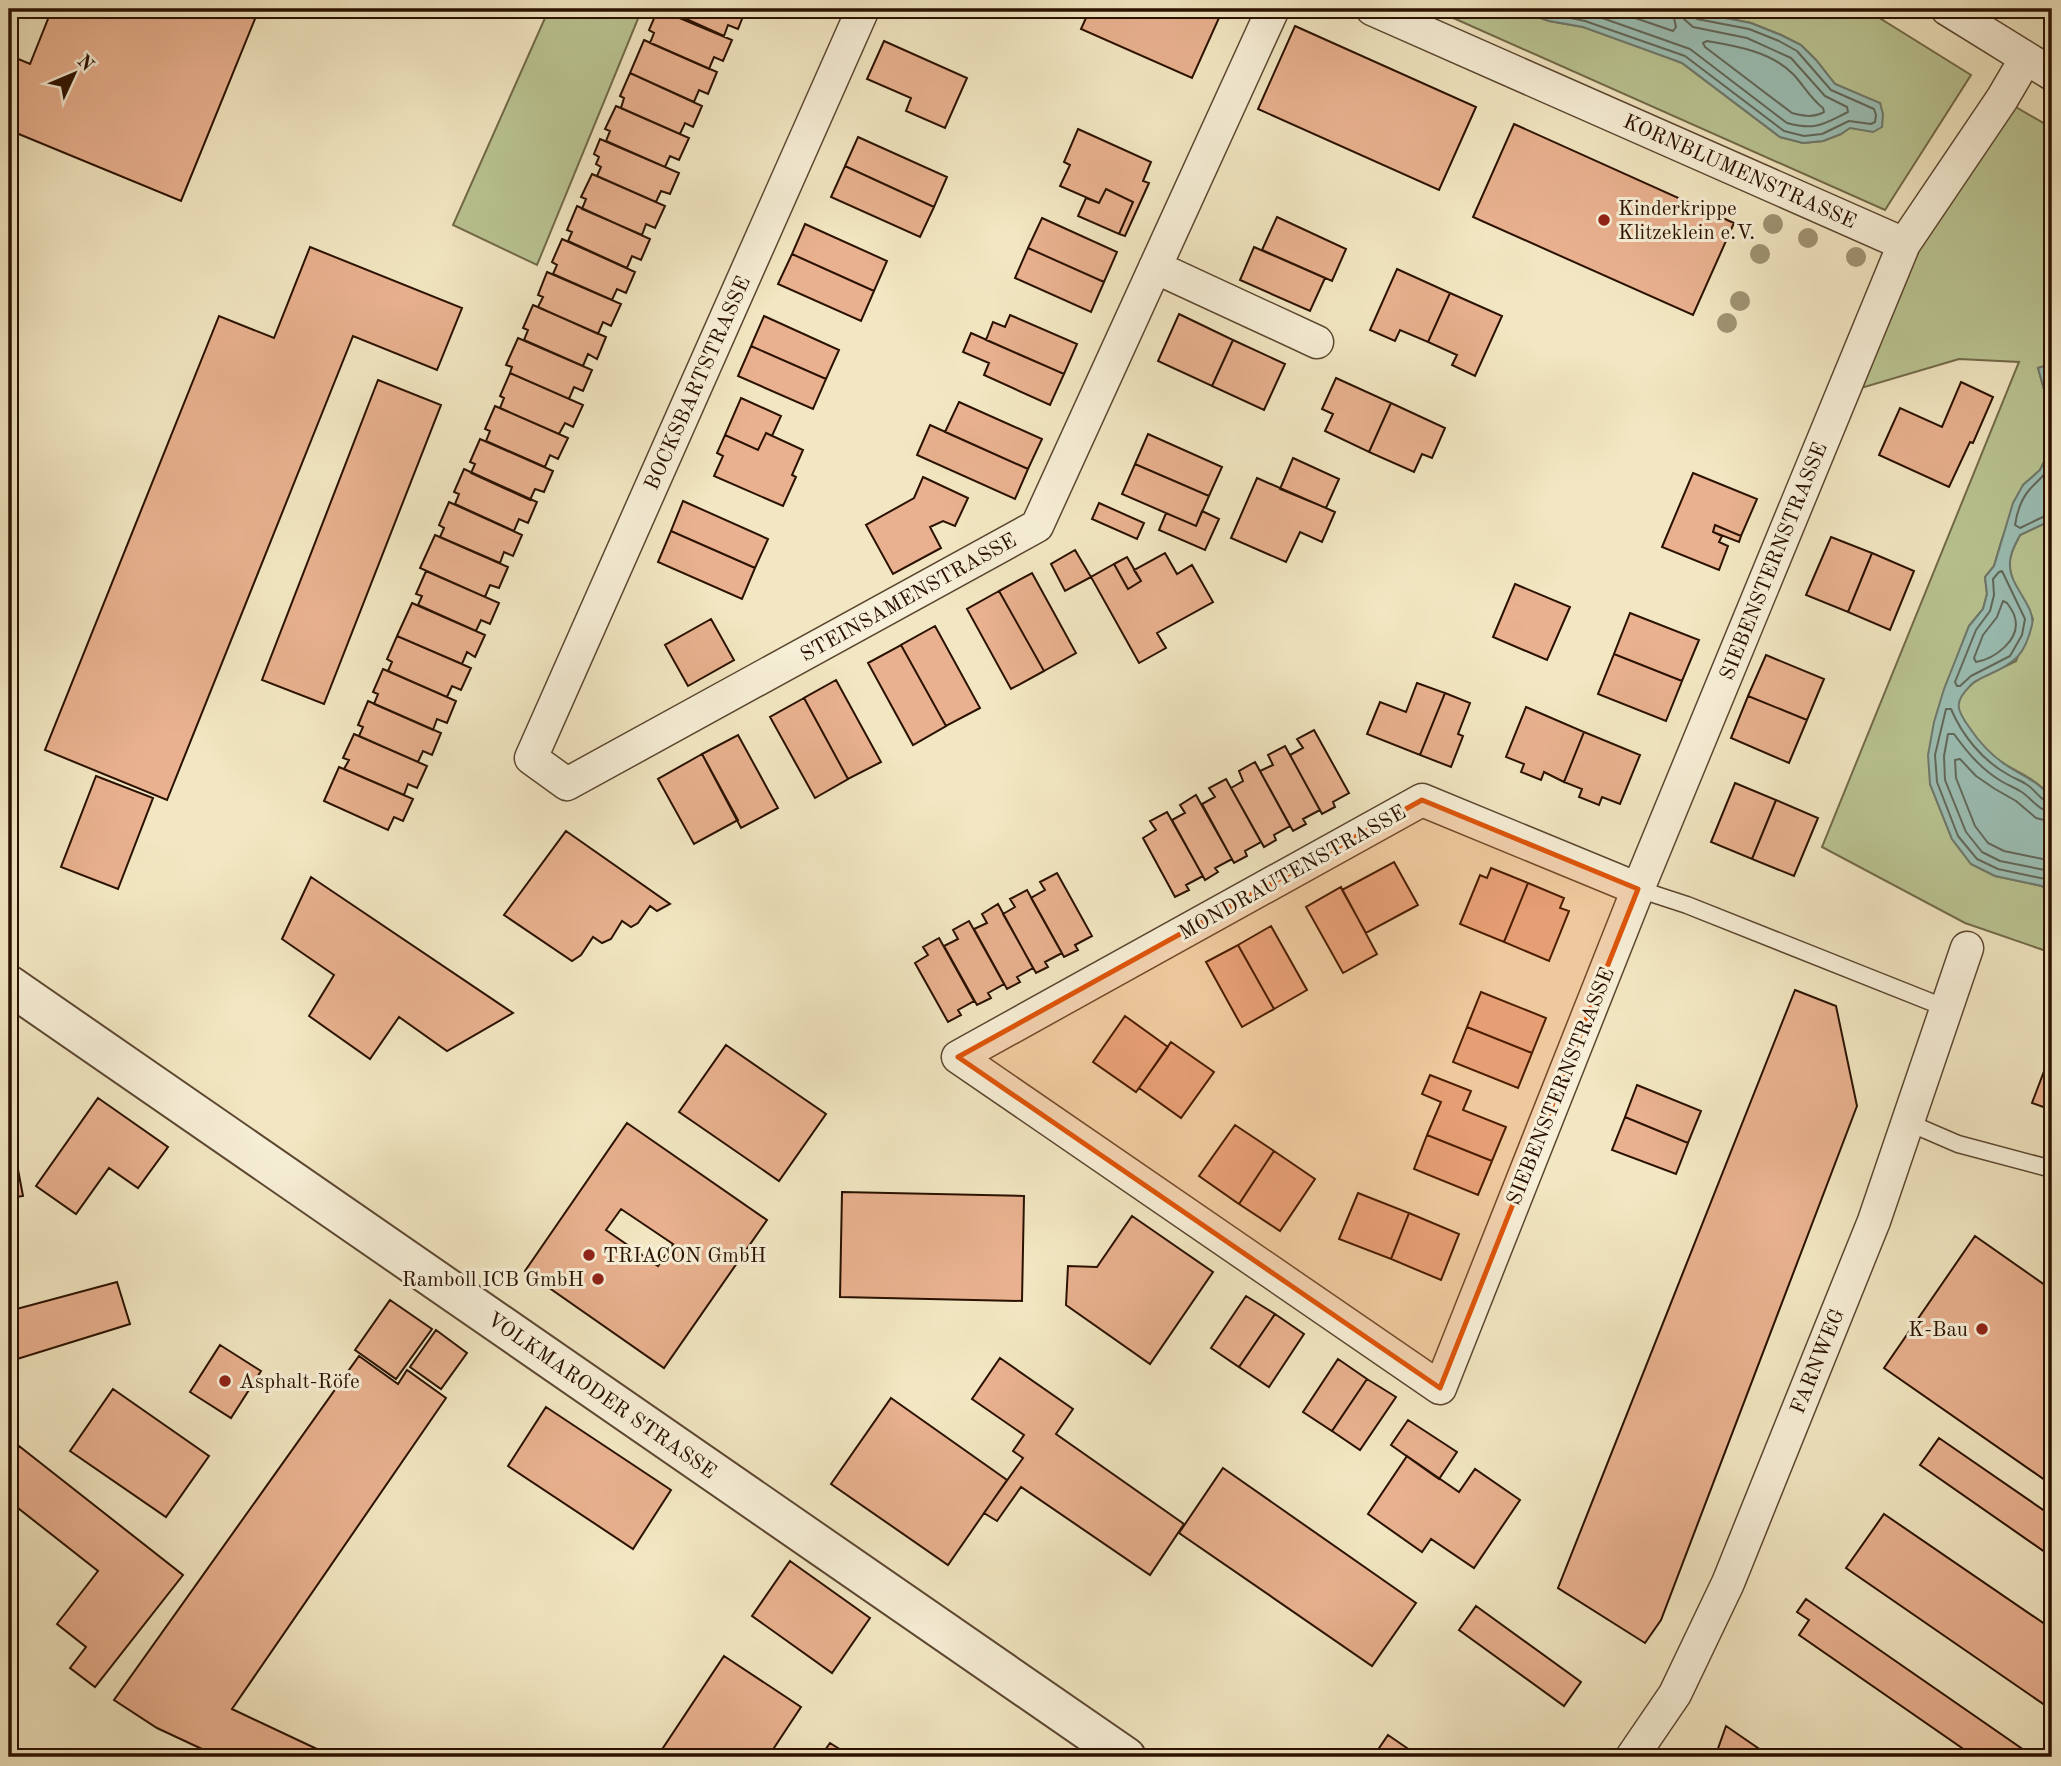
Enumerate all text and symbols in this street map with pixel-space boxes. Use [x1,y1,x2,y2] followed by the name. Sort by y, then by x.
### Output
[38,38,108,108] north arrow
[73,52,97,76] text: N
[1620,111,1859,233] street label: KORNBLUMENSTRASSE
[1618,199,1755,244] place label: Kinderkrippe Klitzeklein e.V.
[1596,212,1612,228] marker: Kinderkrippe Klitzeklein e.V.
[642,274,755,494] street label: BOCKSBARTSTRASSE
[1717,440,1832,683] street label: SIEBENSTERNSTRASSE
[797,530,1020,666] street label: STEINSAMENSTRASSE
[1176,802,1410,945] street label: MONDRAUTENSTRASSE
[1504,965,1619,1208] street label: SIEBENSTERNSTRASSE
[603,1246,766,1267] place label: TRIACON GmbH
[581,1247,597,1263] marker: TRIACON GmbH
[402,1270,584,1291] place label: Ramboll ICB GmbH
[590,1271,606,1287] marker: Ramboll ICB GmbH
[1788,1306,1849,1417] street label: FARNWEG
[483,1309,720,1483] street label: VOLKMARODER STRASSE
[1908,1320,1968,1341] place label: K-Bau
[1974,1321,1990,1337] marker: K-Bau
[239,1372,360,1393] place label: Asphalt-Röfe
[217,1373,233,1389] marker: Asphalt-Röfe

